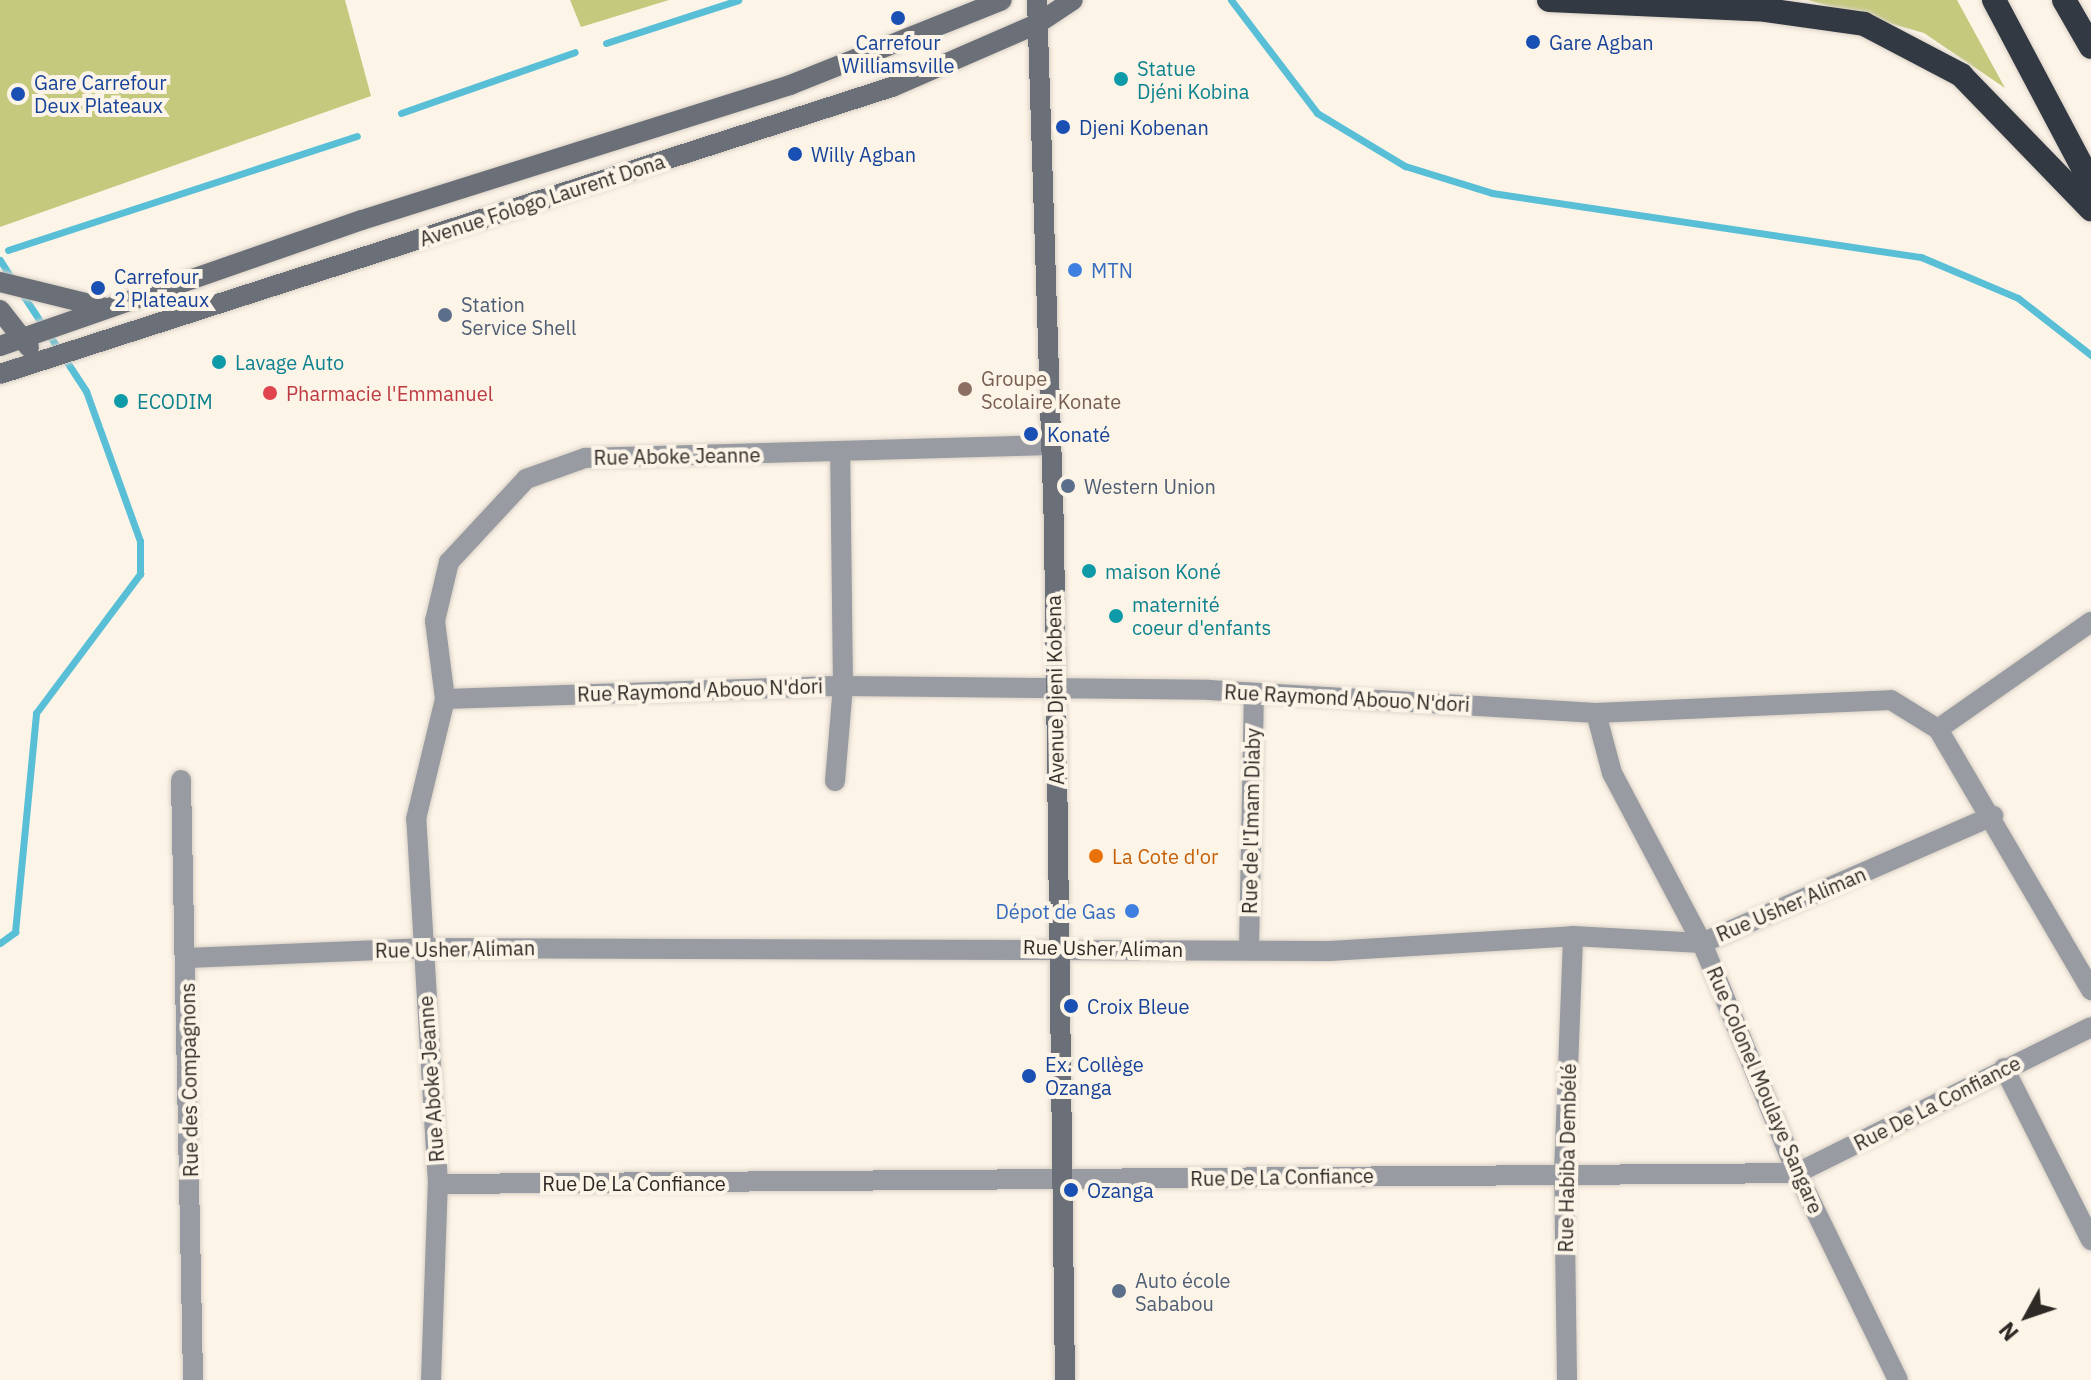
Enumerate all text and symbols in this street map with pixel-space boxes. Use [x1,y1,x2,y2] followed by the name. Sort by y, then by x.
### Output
[889,9,907,27] marker: Carrefour Williamsville
[842,30,954,77] place label: Carrefour Williamsville
[1549,30,1654,54] place label: Gare Agban
[1524,33,1542,51] marker: Gare Agban
[1137,56,1249,103] place label: Statue Djéni Kobina
[34,70,166,117] place label: Gare Carrefour Deux Plateaux
[1112,70,1130,88] marker: Statue Djéni Kobina
[9,85,27,103] marker: Gare Carrefour Deux Plateaux
[1079,115,1209,139] place label: Djeni Kobenan
[1054,118,1072,136] marker: Djeni Kobenan
[811,142,916,166] place label: Willy Agban
[786,145,804,163] marker: Willy Agban
[416,149,668,251] street label: Avenue Fologo Laurent Dona
[1091,258,1133,282] place label: MTN
[1066,261,1084,279] marker: MTN
[114,264,209,311] place label: Carrefour 2 Plateaux
[89,279,107,297] marker: Carrefour 2 Plateaux
[461,292,576,339] place label: Station Service Shell
[436,306,454,324] marker: Station Service Shell
[235,350,344,374] place label: Lavage Auto
[210,353,228,371] marker: Lavage Auto
[981,366,1121,413] place label: Groupe Scolaire Konate
[956,380,974,398] marker: Groupe Scolaire Konate
[286,381,493,405] place label: Pharmacie l'Emmanuel
[261,384,279,402] marker: Pharmacie l'Emmanuel
[137,389,213,413] place label: ECODIM
[112,392,130,410] marker: ECODIM
[1047,422,1110,446] place label: Konaté
[1022,425,1040,443] marker: Konaté
[593,443,761,469] street label: Rue Aboke Jeanne
[1084,474,1216,498] place label: Western Union
[1059,477,1077,495] marker: Western Union
[1105,559,1221,583] place label: maison Koné
[1080,562,1098,580] marker: maison Koné
[1132,592,1271,639] place label: maternité coeur d'enfants
[1041,595,1069,785] street label: Avenue Djeni Kobena
[1107,607,1125,625] marker: maternité coeur d'enfants
[577,674,823,706] street label: Rue Raymond Abouo N'dori
[1224,680,1470,716] street label: Rue Raymond Abouo N'dori
[1237,728,1265,914] street label: Rue de l'Imam Diaby
[1112,844,1218,868] place label: La Cote d'or
[1087,847,1105,865] marker: La Cote d'or
[1713,862,1869,946] street label: Rue Usher Aliman
[995,899,1116,923] place label: Dépot de Gas
[1123,902,1141,920] marker: Dépot de Gas
[1023,935,1183,961] street label: Rue Usher Aliman
[375,936,535,962] street label: Rue Usher Aliman
[1702,963,1828,1217] street label: Rue Colonel Moulaye Sangare
[175,983,203,1177] street label: Rue des Compagnons
[1087,994,1190,1018] place label: Croix Bleue
[413,995,449,1163] street label: Rue Aboke Jeanne
[1062,997,1080,1015] marker: Croix Bleue
[1850,1051,2024,1155] street label: Rue De La Confiance
[1045,1052,1144,1099] place label: Ex. Collège Ozanga
[1553,1063,1581,1253] street label: Rue Habiba Dembélé
[1020,1067,1038,1085] marker: Ex. Collège Ozanga
[1190,1163,1374,1191] street label: Rue De La Confiance
[542,1171,726,1195] street label: Rue De La Confiance
[1087,1178,1154,1202] place label: Ozanga
[1062,1181,1080,1199] marker: Ozanga
[1135,1268,1231,1315] place label: Auto école Sababou
[1987,1276,2067,1356] north arrow
[1110,1282,1128,1300] marker: Auto école Sababou
[1992,1316,2024,1347] text: N

